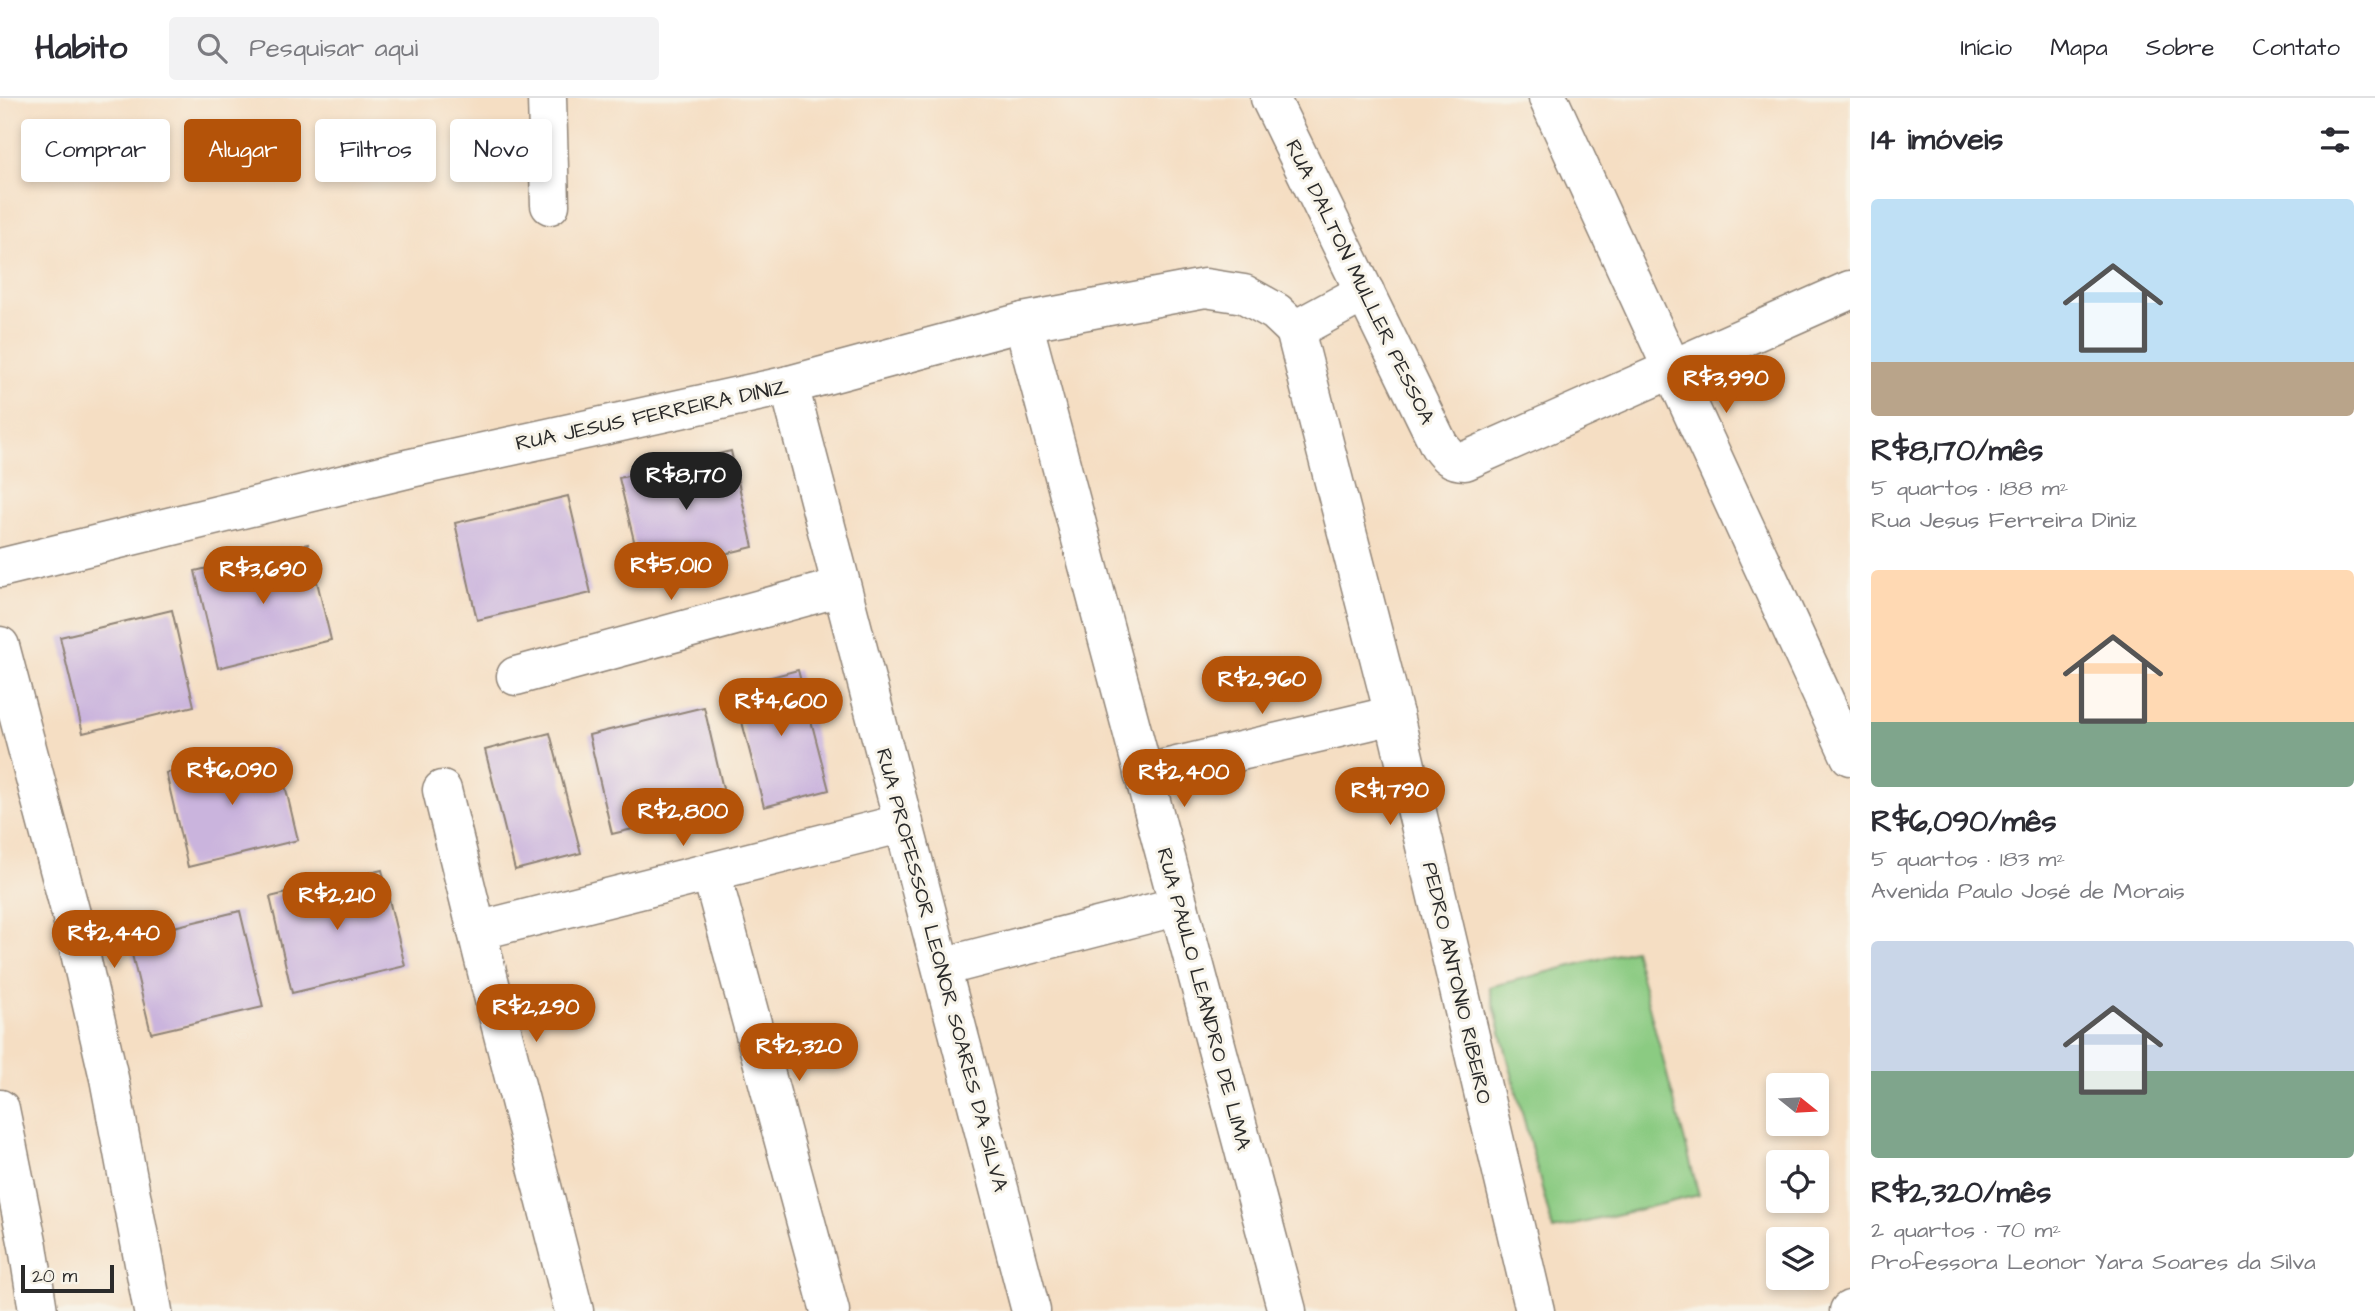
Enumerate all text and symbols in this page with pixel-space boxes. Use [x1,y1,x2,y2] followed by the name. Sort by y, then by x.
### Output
[169,17,659,80] search box
[35,25,127,71] text: Habito
[193,29,231,67] icon: search
[249,30,418,66] text: Pesquisar aqui
[1961,31,2012,65] text: Início
[2050,31,2108,65] text: Mapa
[2146,31,2214,65] text: Sobre
[2252,31,2340,65] text: Contato
[21,119,170,182] chip: Comprar
[184,119,301,182] chip: Alugar
[315,119,436,182] chip: Filtros
[450,119,552,182] chip: Novo
[1871,119,2003,161] text: 14 imóveis
[2316,121,2354,159] icon: filters
[1278,135,1442,430] street label: RUA DALTON MULLER PESSOA
[2050,245,2176,371] icon: home
[1661,356,1791,415] pin: R$3,990
[1683,362,1769,394] text: R$3,990
[513,372,791,458] street label: RUA JESUS FERREIRA DINIZ
[1871,430,2043,472] text: R$8,170/mês
[621,452,751,512] pin: R$8,170
[646,459,726,491] text: R$8,170
[1871,472,2068,504] text: 5 quartos · 188 m²
[1871,504,2137,536] text: Rua Jesus Ferreira Diniz
[606,542,736,602] pin: R$5,010
[198,546,328,606] pin: R$3,690
[630,549,712,581] text: R$5,010
[219,553,307,585] text: R$3,690
[2050,616,2176,742] icon: home
[1197,656,1327,716] pin: R$2,960
[1218,663,1306,695] text: R$2,960
[716,678,846,738] pin: R$4,600
[735,685,827,717] text: R$4,600
[869,745,1015,1195] street label: RUA PROFESSOR LEONOR SOARES DA SILVA
[167,748,297,807] pin: R$6,090
[1119,750,1249,809] pin: R$2,400
[187,754,277,786] text: R$6,090
[1138,756,1230,788] text: R$2,400
[1325,768,1455,827] pin: R$1,790
[1351,774,1429,806] text: R$1,790
[618,788,748,848] pin: R$2,800
[638,795,728,827] text: R$2,800
[1871,801,2056,843] text: R$6,090/mês
[1871,843,2065,875] text: 5 quartos · 183 m²
[1150,845,1259,1154] street label: RUA PAULO LEANDRO DE LIMA
[1415,859,1499,1107] street label: PEDRO ANTONIO RIBEIRO
[272,872,402,932] pin: R$2,210
[1871,875,2185,907] text: Avenida Paulo José de Morais
[298,879,376,911] text: R$2,210
[49,910,179,970] pin: R$2,440
[68,917,160,949] text: R$2,440
[471,984,601,1044] pin: R$2,290
[2050,987,2176,1113] icon: home
[492,991,580,1023] text: R$2,290
[734,1024,864,1083] pin: R$2,320
[756,1030,842,1062] text: R$2,320
[1766,1073,1829,1136] north arrow
[1766,1073,1829,1290] map controls
[1766,1150,1829,1213] button: locate
[1871,1172,2051,1214] text: R$2,320/mês
[1871,1214,2061,1246] text: 2 quartos · 70 m²
[1766,1227,1829,1290] button: layers
[1871,1246,2316,1278] text: Professora Leonor Yara Soares da Silva
[21,1262,114,1294] scale bar
[32,1263,77,1290] text: 20 m

